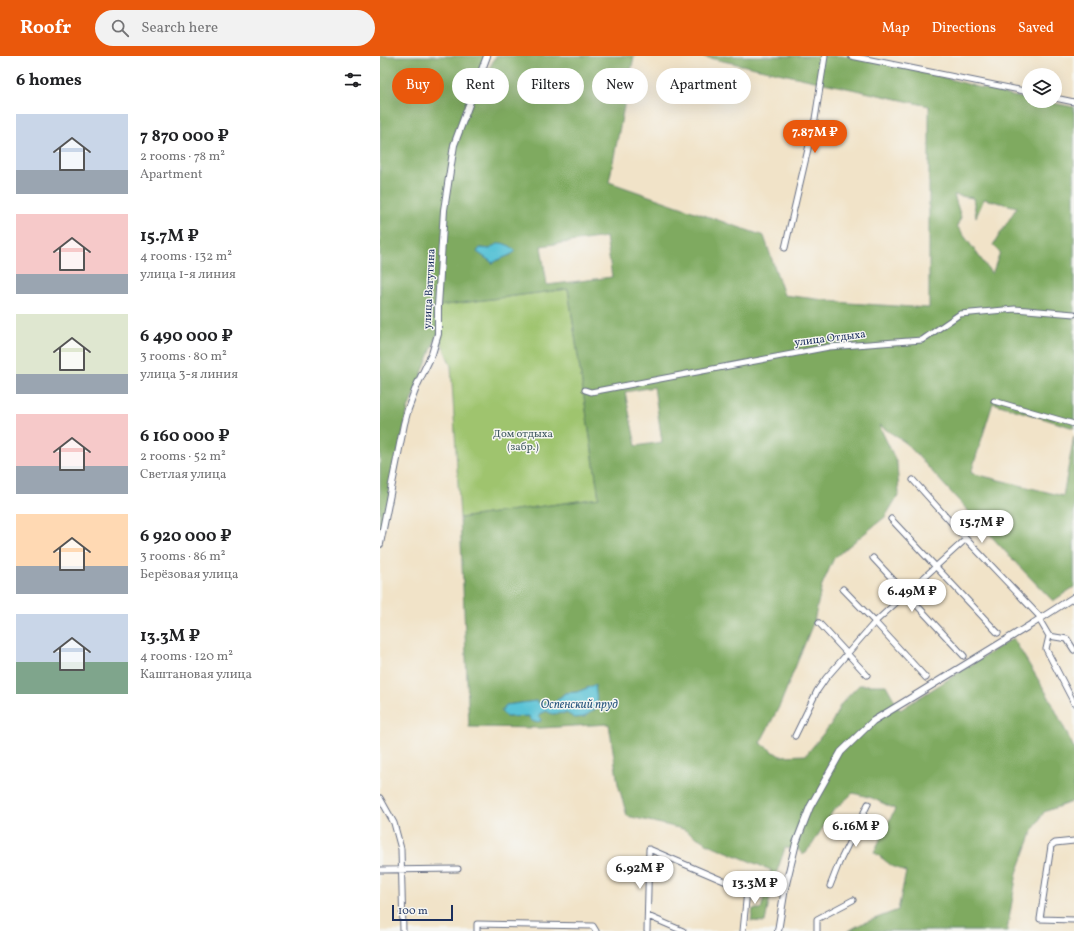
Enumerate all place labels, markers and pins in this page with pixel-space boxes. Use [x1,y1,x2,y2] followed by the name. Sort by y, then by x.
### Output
[778,120,852,154] pin: 7.87M ₽
[945,510,1019,544] pin: 15.7M ₽
[875,579,949,613] pin: 6.49M ₽
[819,814,893,848] pin: 6.16M ₽
[603,856,677,890] pin: 6.92M ₽
[718,871,792,905] pin: 13.3M ₽

